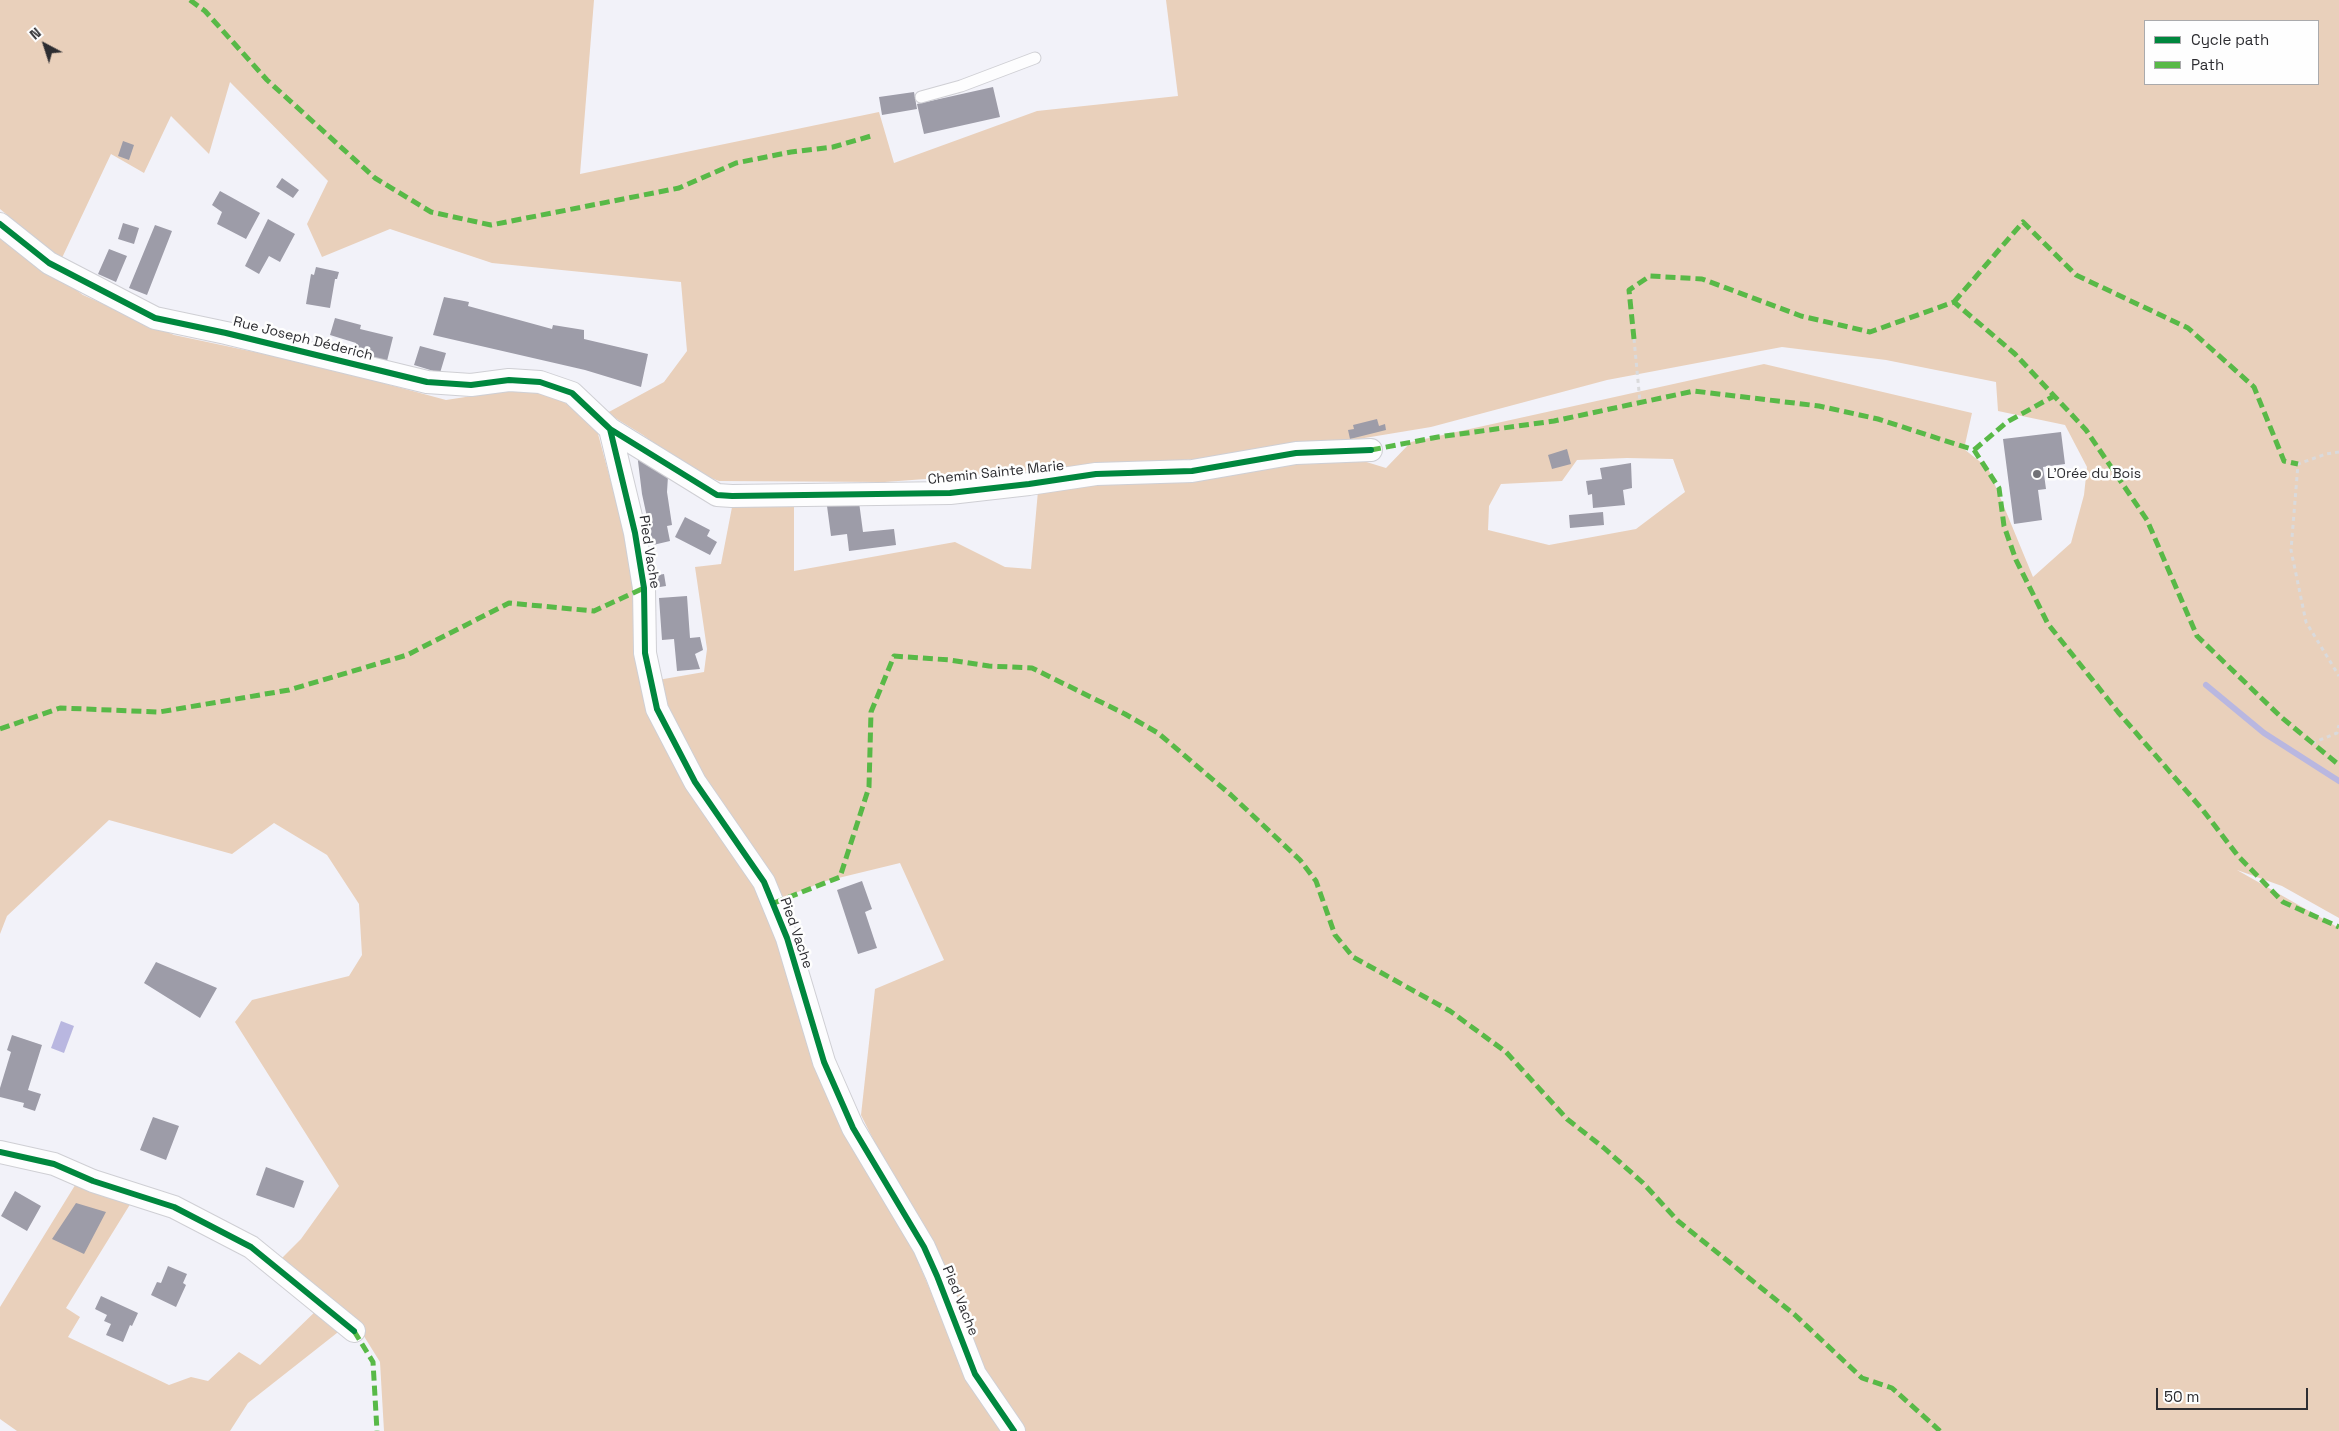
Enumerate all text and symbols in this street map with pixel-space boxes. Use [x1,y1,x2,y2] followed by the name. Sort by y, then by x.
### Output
[20,20,70,70] north arrow
[2144,20,2319,85] legend
[26,24,45,43] text: N
[2191,30,2269,49] text: Cycle path
[2191,55,2224,74] text: Path
[231,314,375,364] street label: Rue Joseph Déderich
[927,457,1065,489] street label: Chemin Sainte Marie
[2047,466,2141,482] place label: L'Orée du Bois
[2031,468,2043,480] marker: L'Orée du Bois
[635,514,663,590] street label: Pied Vache
[776,895,816,971] street label: Pied Vache
[938,1264,982,1338] street label: Pied Vache
[2159,1378,2312,1410] scale bar
[2164,1387,2199,1406] text: 50 m

